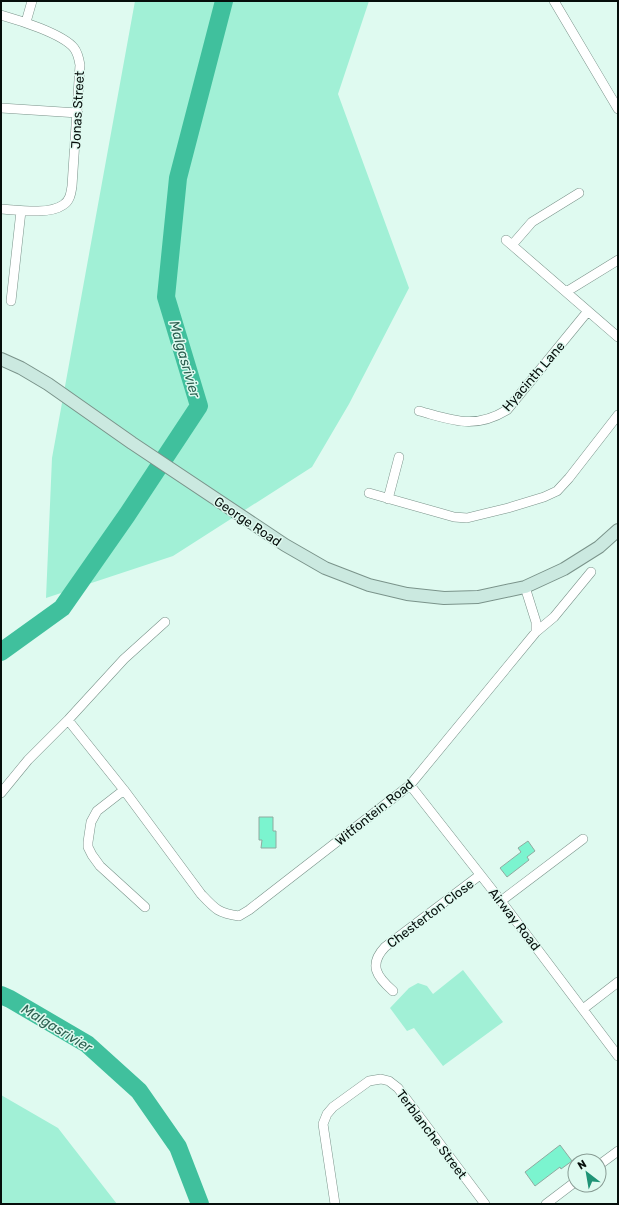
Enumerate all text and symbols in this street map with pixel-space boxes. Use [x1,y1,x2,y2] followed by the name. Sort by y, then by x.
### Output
[68,71,87,149] street label: Jonas Street
[165,319,204,400] water label: Malgasrivier
[499,338,568,414] street label: Hyacinth Lane
[211,494,284,550] street label: George Road
[332,776,416,848] street label: Witfontein Road
[384,876,477,951] street label: Chesterton Close
[486,885,544,953] street label: Airway Road
[18,1001,96,1057] water label: Malgasrivier
[393,1087,470,1182] street label: Terblanche Street
[567,1153,607,1193] north arrow
[575,1157,589,1172] text: N

